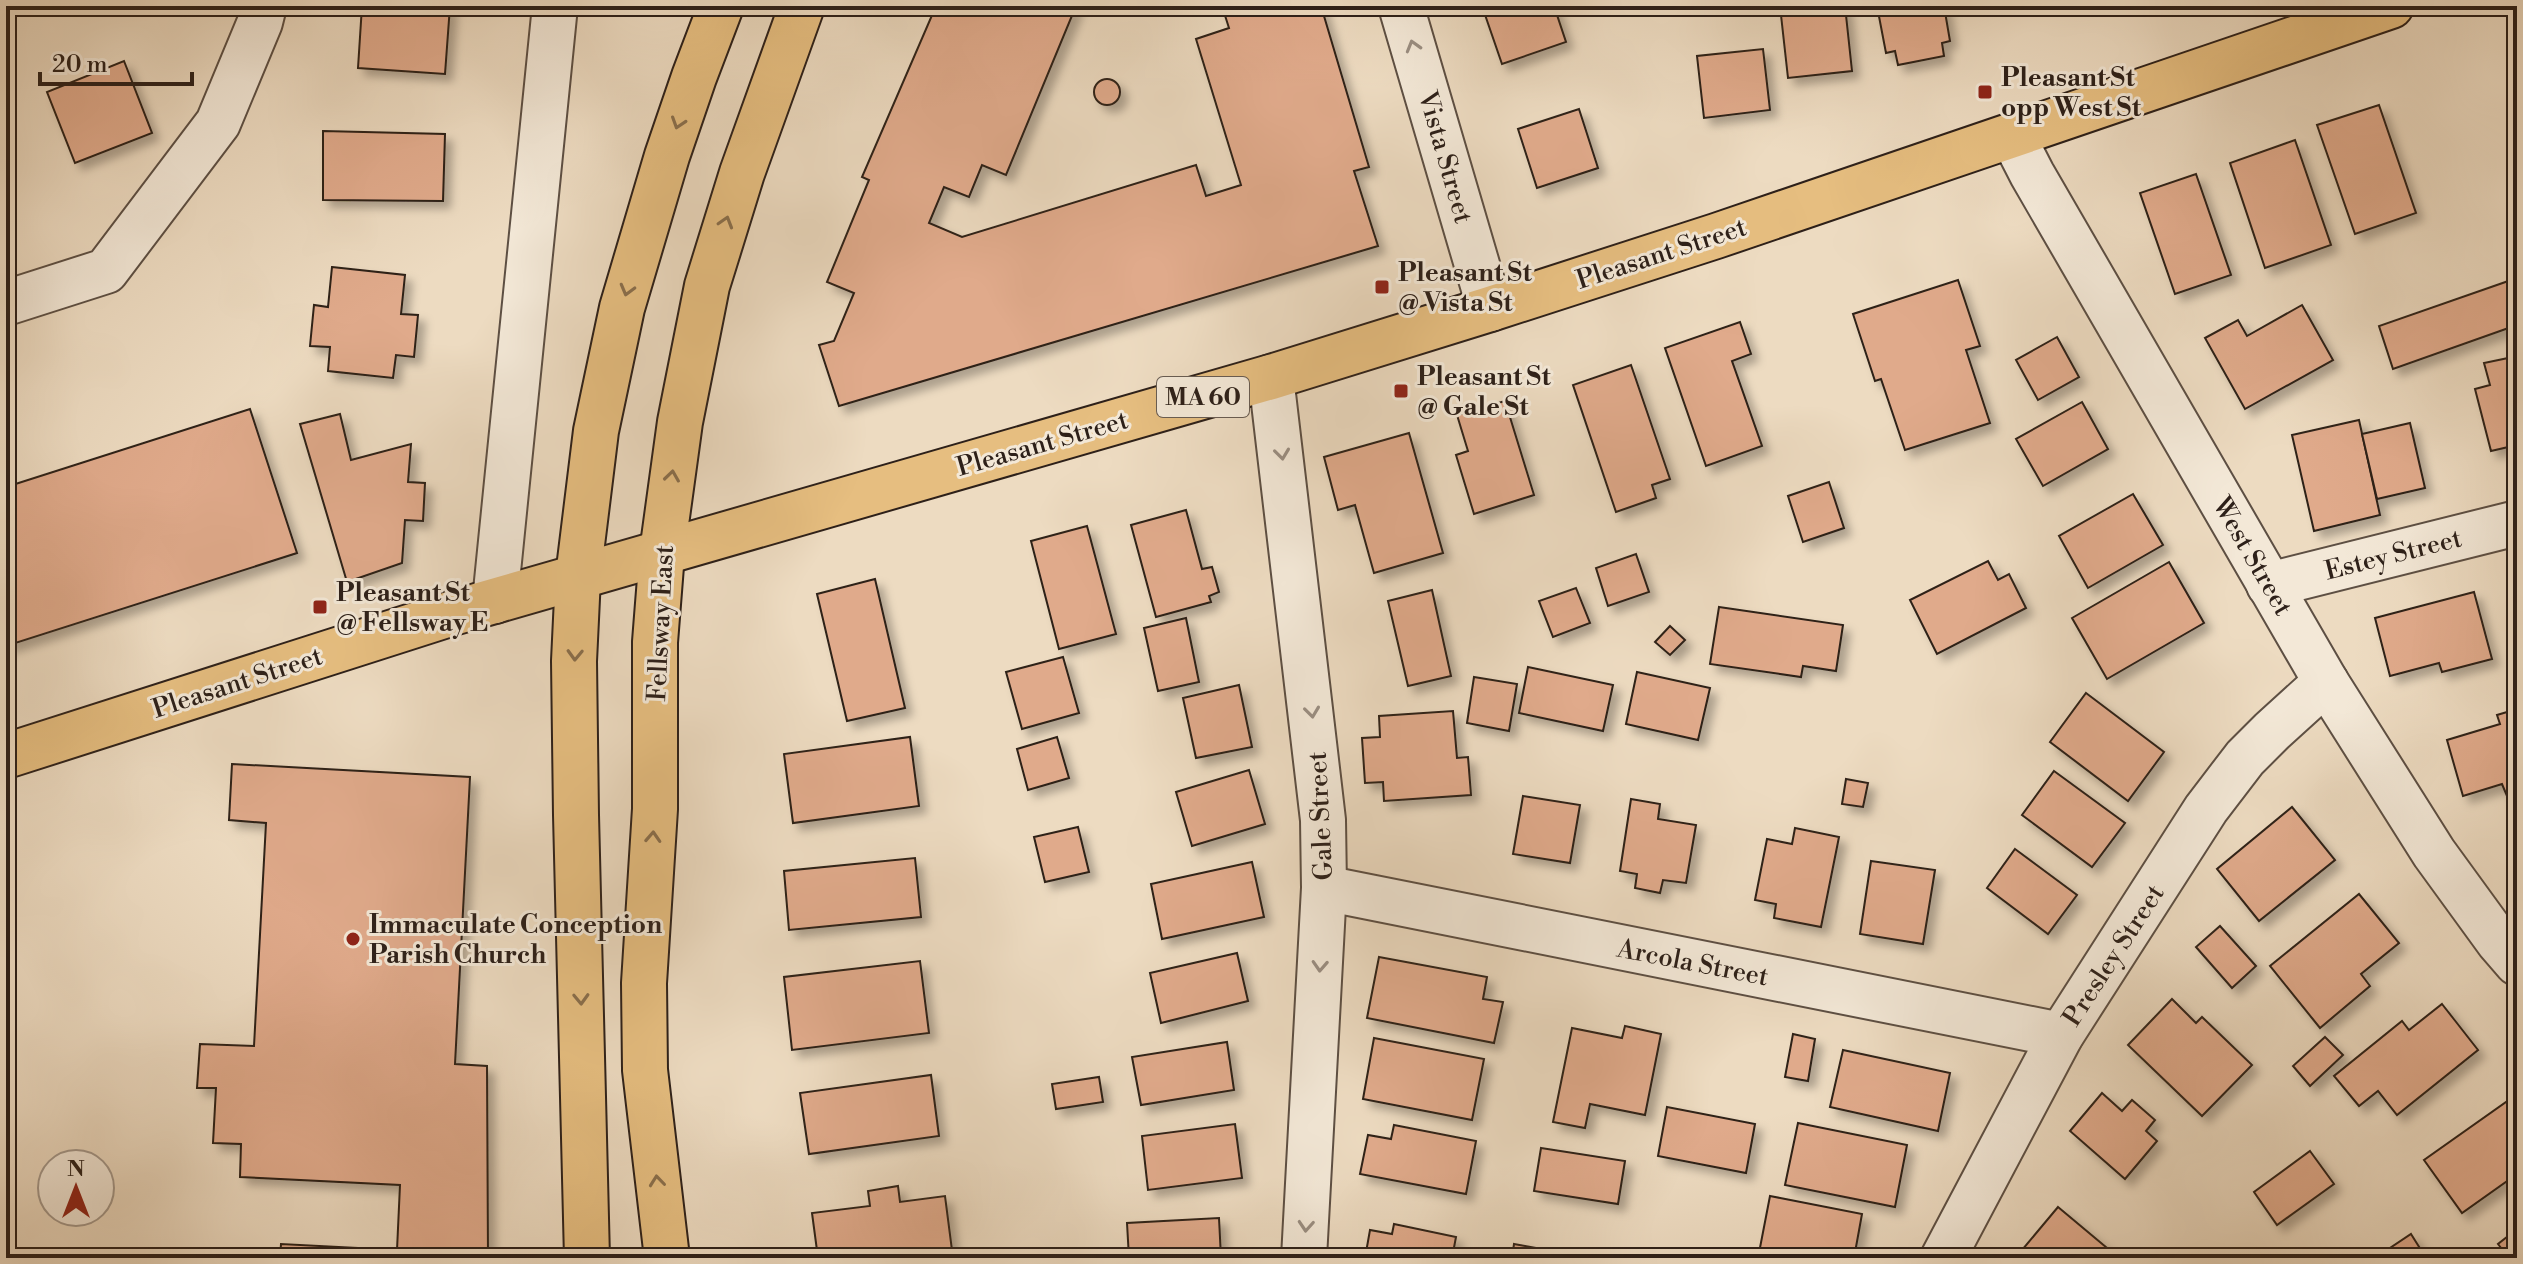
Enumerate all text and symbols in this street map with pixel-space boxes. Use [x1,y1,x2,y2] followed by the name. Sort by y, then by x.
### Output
[40,36,192,86] scale bar
[1406,39,1422,53] one-way arrow
[52,50,108,80] text: 20 m
[2001,62,2142,124] place label: Pleasant St opp West St
[1976,83,1994,101] marker: Pleasant St opp West St
[1411,87,1479,227] street label: Vista Street
[672,115,688,129] one-way arrow
[1572,211,1750,297] street label: Pleasant Street
[717,216,733,229] one-way arrow
[1398,257,1532,319] place label: Pleasant St @ Vista St
[1373,278,1391,296] marker: Pleasant St @ Vista St
[619,283,636,297] one-way arrow
[1417,361,1551,423] place label: Pleasant St @ Gale St
[1157,377,1249,417] road number: MA 60
[1392,382,1410,400] marker: Pleasant St @ Gale St
[953,404,1132,484] street label: Pleasant Street
[1273,448,1290,461] one-way arrow
[664,469,681,482] one-way arrow
[2205,491,2299,622] street label: West Street
[2321,522,2465,587] street label: Estey Street
[641,544,681,702] street label: Fellsway East
[336,577,488,639] place label: Pleasant St @ Fellsway E
[311,598,329,616] marker: Pleasant St @ Fellsway E
[148,640,326,726] street label: Pleasant Street
[566,649,583,662] one-way arrow
[1303,706,1320,719] one-way arrow
[1302,751,1340,881] street label: Gale Street
[644,830,661,843] one-way arrow
[2056,879,2172,1032] street label: Presley Street
[369,909,662,971] place label: Immaculate Conception Parish Church
[344,930,362,948] marker: Immaculate Conception Parish Church
[1614,932,1771,993] street label: Arcola Street
[1312,960,1329,973] one-way arrow
[572,993,590,1006] one-way arrow
[36,1148,116,1228] north arrow
[67,1156,85,1183] text: N
[649,1174,666,1187] one-way arrow
[1298,1220,1315,1233] one-way arrow

